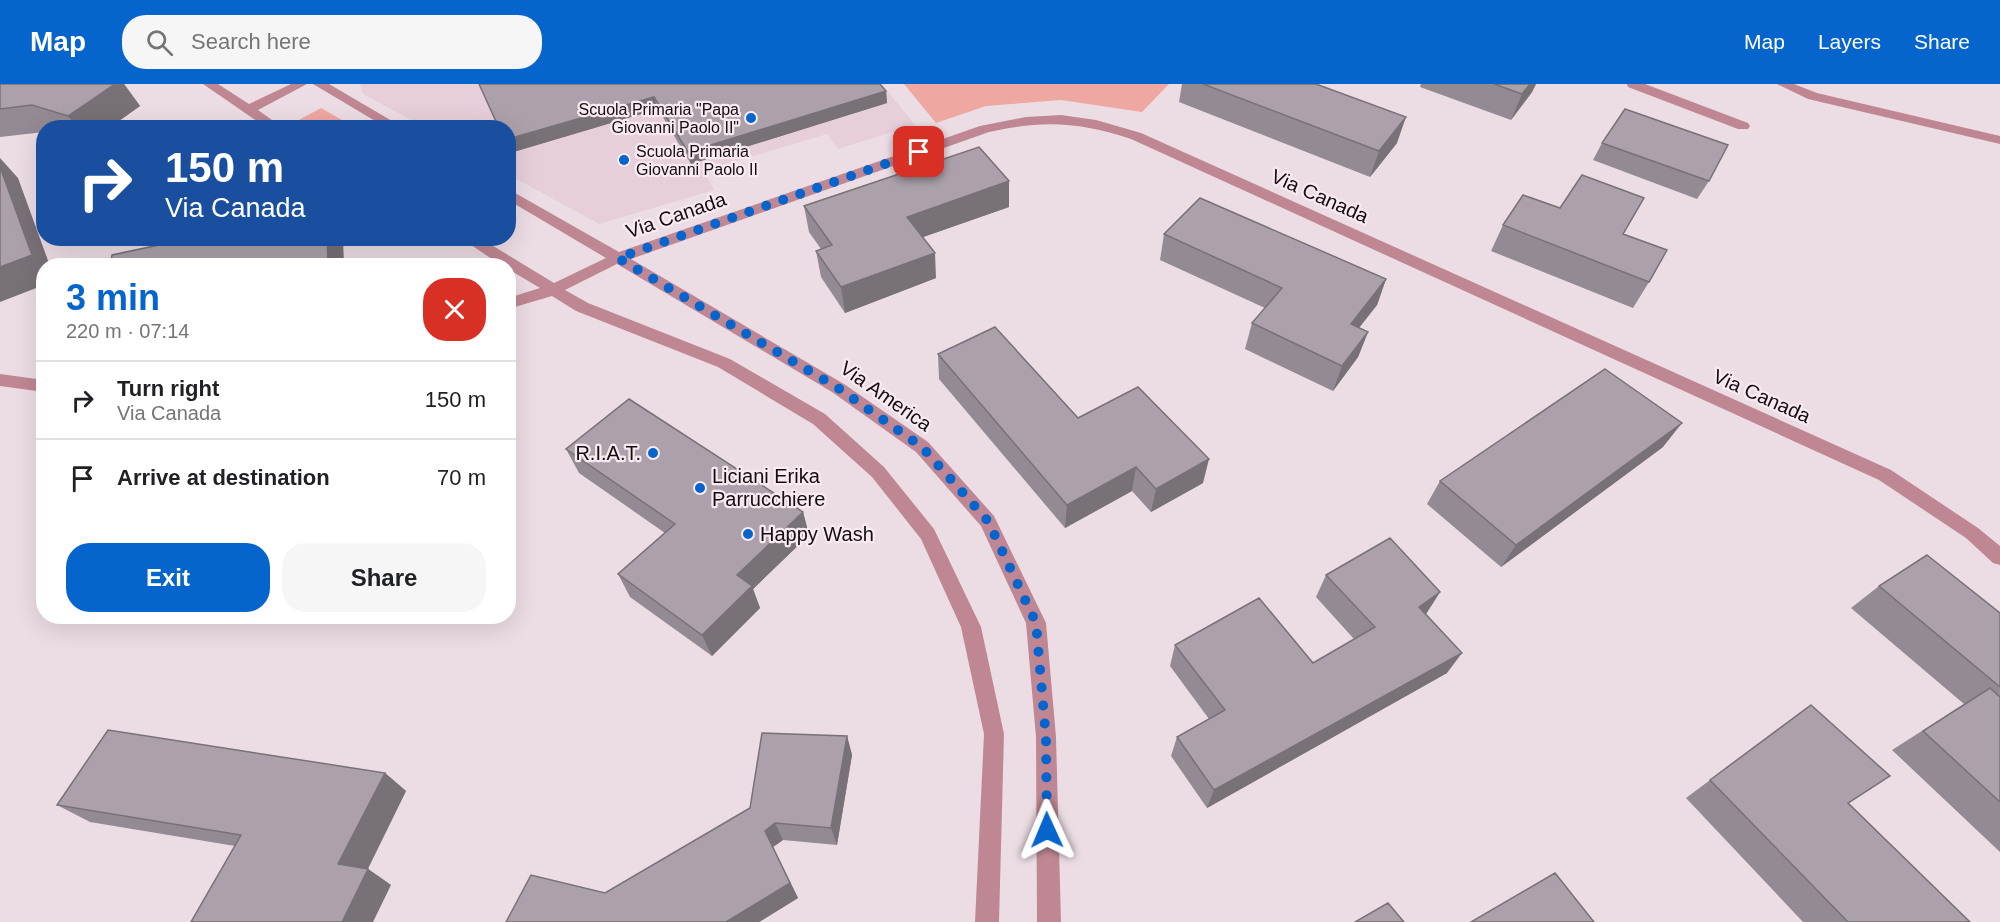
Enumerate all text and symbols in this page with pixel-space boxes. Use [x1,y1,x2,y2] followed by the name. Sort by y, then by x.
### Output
[122,15,542,69] search box
[30,26,86,57] text: Map
[143,26,176,59] icon: search
[191,29,311,54] text: Search here
[1744,30,1785,53] text: Map
[1818,30,1881,53] text: Layers
[1914,30,1970,53] text: Share
[579,101,739,136] place label: Scuola Primaria "Papa Giovanni Paolo II"
[744,111,758,125] marker: Scuola Primaria "Papa Giovanni Paolo II"
[893,126,944,177] pin
[902,135,935,168] icon: arrive
[636,143,758,178] place label: Scuola Primaria Giovanni Paolo II
[66,144,144,222] icon: right
[165,144,284,191] text: 150 m
[617,153,631,167] marker: Scuola Primaria Giovanni Paolo II
[1268,165,1373,228] street label: Via Canada
[623,187,730,242] street label: Via Canada
[165,193,306,223] text: Via Canada
[66,277,160,318] text: 3 min
[423,278,486,341] button: close
[66,320,189,342] text: 220 m · 07:14
[836,356,937,436] street label: Via America
[1710,365,1815,428] street label: Via Canada
[117,376,219,401] text: Turn right
[66,384,99,417] icon: right
[425,387,486,412] text: 150 m
[117,402,221,424] text: Via Canada
[575,442,641,464] place label: R.I.A.T.
[646,446,660,460] marker: R.I.A.T.
[66,462,99,495] icon: arrive
[117,465,330,490] text: Arrive at destination
[437,465,486,490] text: 70 m
[712,465,825,510] place label: Liciani Erika Parrucchiere
[693,481,707,495] marker: Liciani Erika Parrucchiere
[760,523,874,545] place label: Happy Wash
[741,527,755,541] marker: Happy Wash
[66,543,270,612] button: Exit
[282,543,486,612] button: Share
[1015,798,1079,862] position arrow

